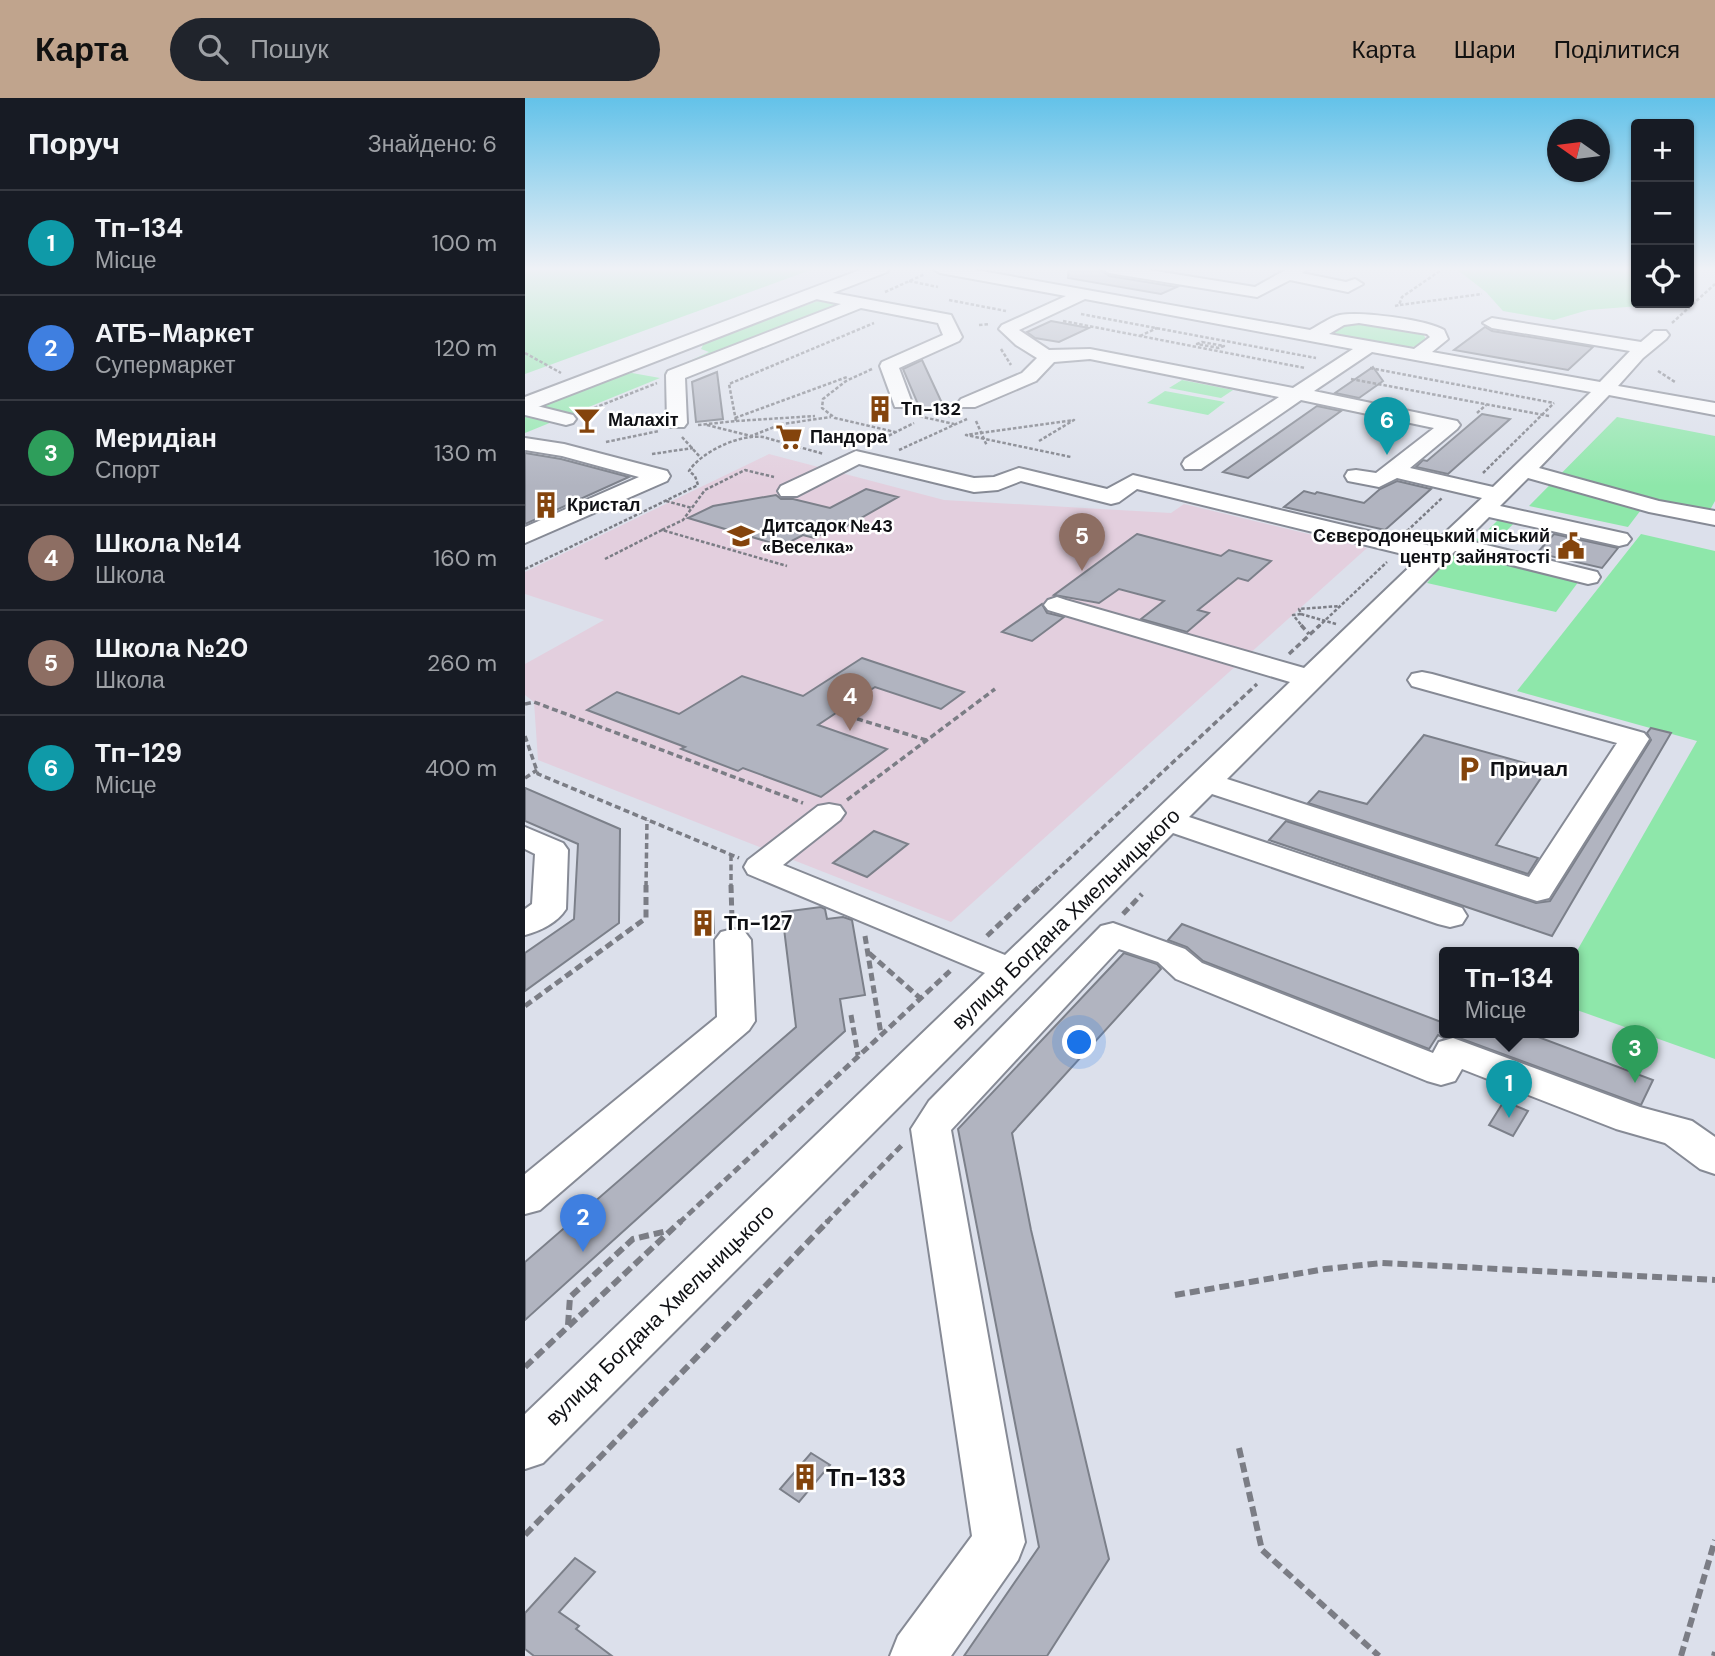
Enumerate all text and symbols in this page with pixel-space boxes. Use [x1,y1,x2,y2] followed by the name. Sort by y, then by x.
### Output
[170,18,660,81] search box
[35,28,128,71] text: Карта
[194,30,232,68] icon: search
[250,32,329,66] text: Пошук
[1351,34,1416,65] text: Карта
[1454,34,1516,65] text: Шари
[1554,34,1680,65] text: Поділитися
[1547,119,1610,182] north arrow
[1631,119,1694,308] map controls
[1631,119,1694,182] button: +
[28,124,120,163] text: Поруч
[368,129,497,159] text: Знайдено: 6
[1631,182,1694,245] button: −
[95,211,183,245] text: Тп-134
[47,228,55,258] text: 1
[432,228,497,258] text: 100 m
[95,245,156,275] text: Місце
[1631,245,1694,308] button: locate
[95,316,254,350] text: АТБ-Маркет
[44,333,58,363] text: 2
[434,333,497,363] text: 120 m
[95,350,235,380] text: Супермаркет
[865,394,895,424] building icon: Тп-132
[901,397,961,421] place label: Тп-132
[1364,397,1410,455] pin: 6
[572,405,602,435] bar icon: Малахіт
[608,408,679,432] place label: Малахіт
[95,421,217,455] text: Меридіан
[774,422,804,452] supermarket icon: Пандора
[810,425,888,449] place label: Пандора
[44,438,58,468] text: 3
[434,438,497,468] text: 130 m
[95,455,160,485] text: Спорт
[531,490,561,520] building icon: Кристал
[567,493,640,517] place label: Кристал
[1059,513,1105,571] pin: 5
[762,514,893,559] place label: Дитсадок №43 «Веселка»
[726,521,756,551] school or university icon: Дитсадок №43 «Веселка»
[1313,524,1550,569] place label: Сєвєродонецький міський центр зайнятості
[95,526,241,560] text: Школа №14
[1556,531,1586,561] public building icon: Сєвєродонецький міський центр зайнятості
[44,543,58,573] text: 4
[433,543,497,573] text: 160 m
[95,560,165,590] text: Школа
[95,631,248,665] text: Школа №20
[44,648,58,678] text: 5
[427,648,497,678] text: 260 m
[95,665,165,695] text: Школа
[827,673,873,731] pin: 4
[95,736,182,770] text: Тп-129
[44,753,58,783] text: 6
[425,753,497,783] text: 400 m
[1454,754,1484,784] parking icon: Причал
[1490,755,1568,783] place label: Причал
[95,770,156,800] text: Місце
[946,802,1186,1036] street label: вулиця Богдана Хмельницького
[688,908,718,938] building icon: Тп-127
[724,909,792,937] place label: Тп-127
[1439,947,1579,1038] popup
[1465,961,1553,995] text: Тп-134
[1465,995,1526,1025] text: Місце
[1062,1025,1096,1059] your location
[1612,1025,1658,1083] pin: 3
[1486,1060,1532,1118] pin: 1
[560,1194,606,1252] pin: 2
[540,1198,780,1432] street label: вулиця Богдана Хмельницького
[790,1462,820,1492] building icon: Тп-133
[826,1462,906,1493] place label: Тп-133

